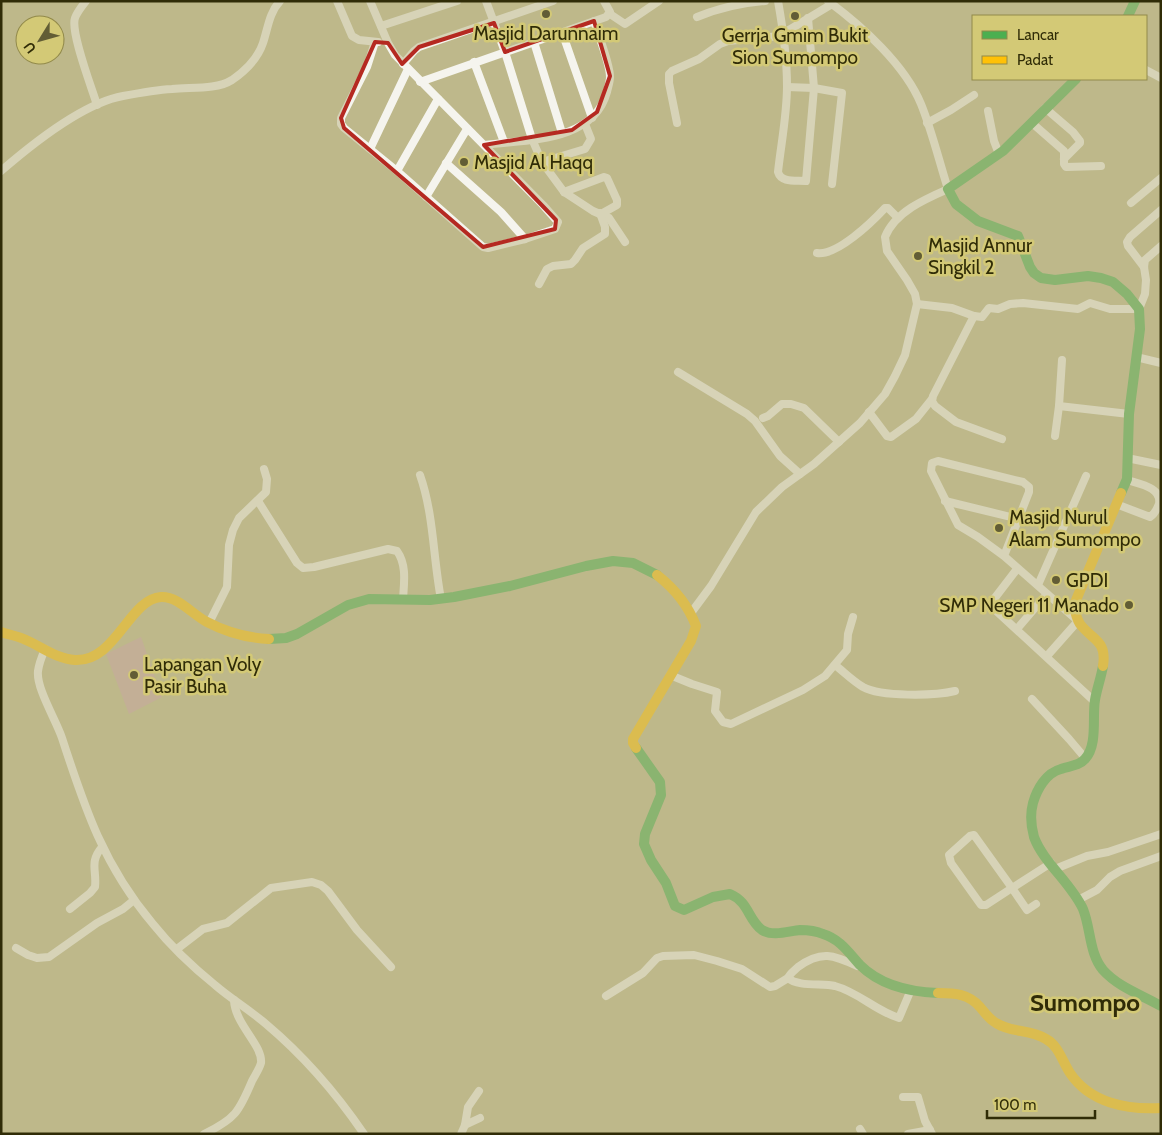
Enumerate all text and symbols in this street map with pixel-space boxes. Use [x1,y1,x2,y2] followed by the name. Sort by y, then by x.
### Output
[540,8,552,20] marker: Masjid Darunnaim
[789,10,801,22] marker: Gerrja Gmim Bukit Sion Sumompo
[15,15,65,65] north arrow
[972,15,1147,80] legend
[474,22,618,45] place label: Masjid Darunnaim
[722,24,869,69] place label: Gerrja Gmim Bukit Sion Sumompo
[1017,26,1059,44] text: Lancar
[19,38,40,57] text: U
[1017,51,1053,69] text: Padat
[474,151,593,174] place label: Masjid Al Haqq
[458,156,470,168] marker: Masjid Al Haqq
[928,234,1032,279] place label: Masjid Annur Singkil 2
[912,250,924,262] marker: Masjid Annur Singkil 2
[1009,506,1141,551] place label: Masjid Nurul Alam Sumompo
[993,522,1005,534] marker: Masjid Nurul Alam Sumompo
[1066,569,1108,592] place label: GPDI
[1050,574,1062,586] marker: GPDI
[939,594,1119,617] place label: SMP Negeri 11 Manado
[1123,599,1135,611] marker: SMP Negeri 11 Manado
[144,653,262,698] place label: Lapangan Voly Pasir Buha
[128,669,140,681] marker: Lapangan Voly Pasir Buha
[1030,988,1140,1017] district label: Sumompo
[987,1088,1094,1120] scale bar
[994,1096,1036,1114] text: 100 m

